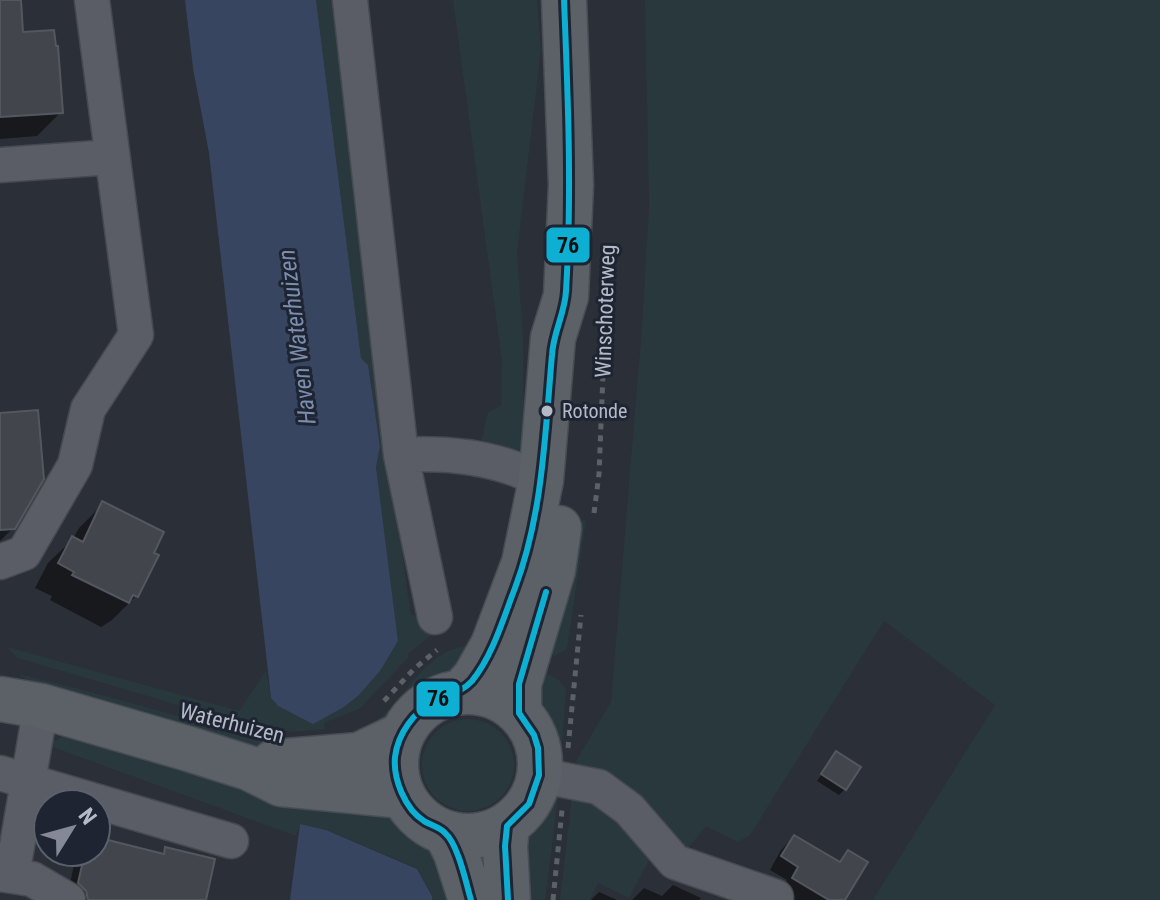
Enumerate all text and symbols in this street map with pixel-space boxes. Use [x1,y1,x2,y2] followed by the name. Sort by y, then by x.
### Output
[545,226,591,264] line badge: 76
[557,233,579,258] text: 76
[590,244,620,378] street label: Winschoterweg
[272,248,322,426] water label: Haven Waterhuizen
[562,399,627,423] place label: Rotonde
[539,403,555,419] marker: Rotonde
[415,680,461,718] line badge: 76
[427,686,449,711] text: 76
[177,698,287,748] street label: Waterhuizen
[32,788,112,868] north arrow
[74,803,102,829] text: N

